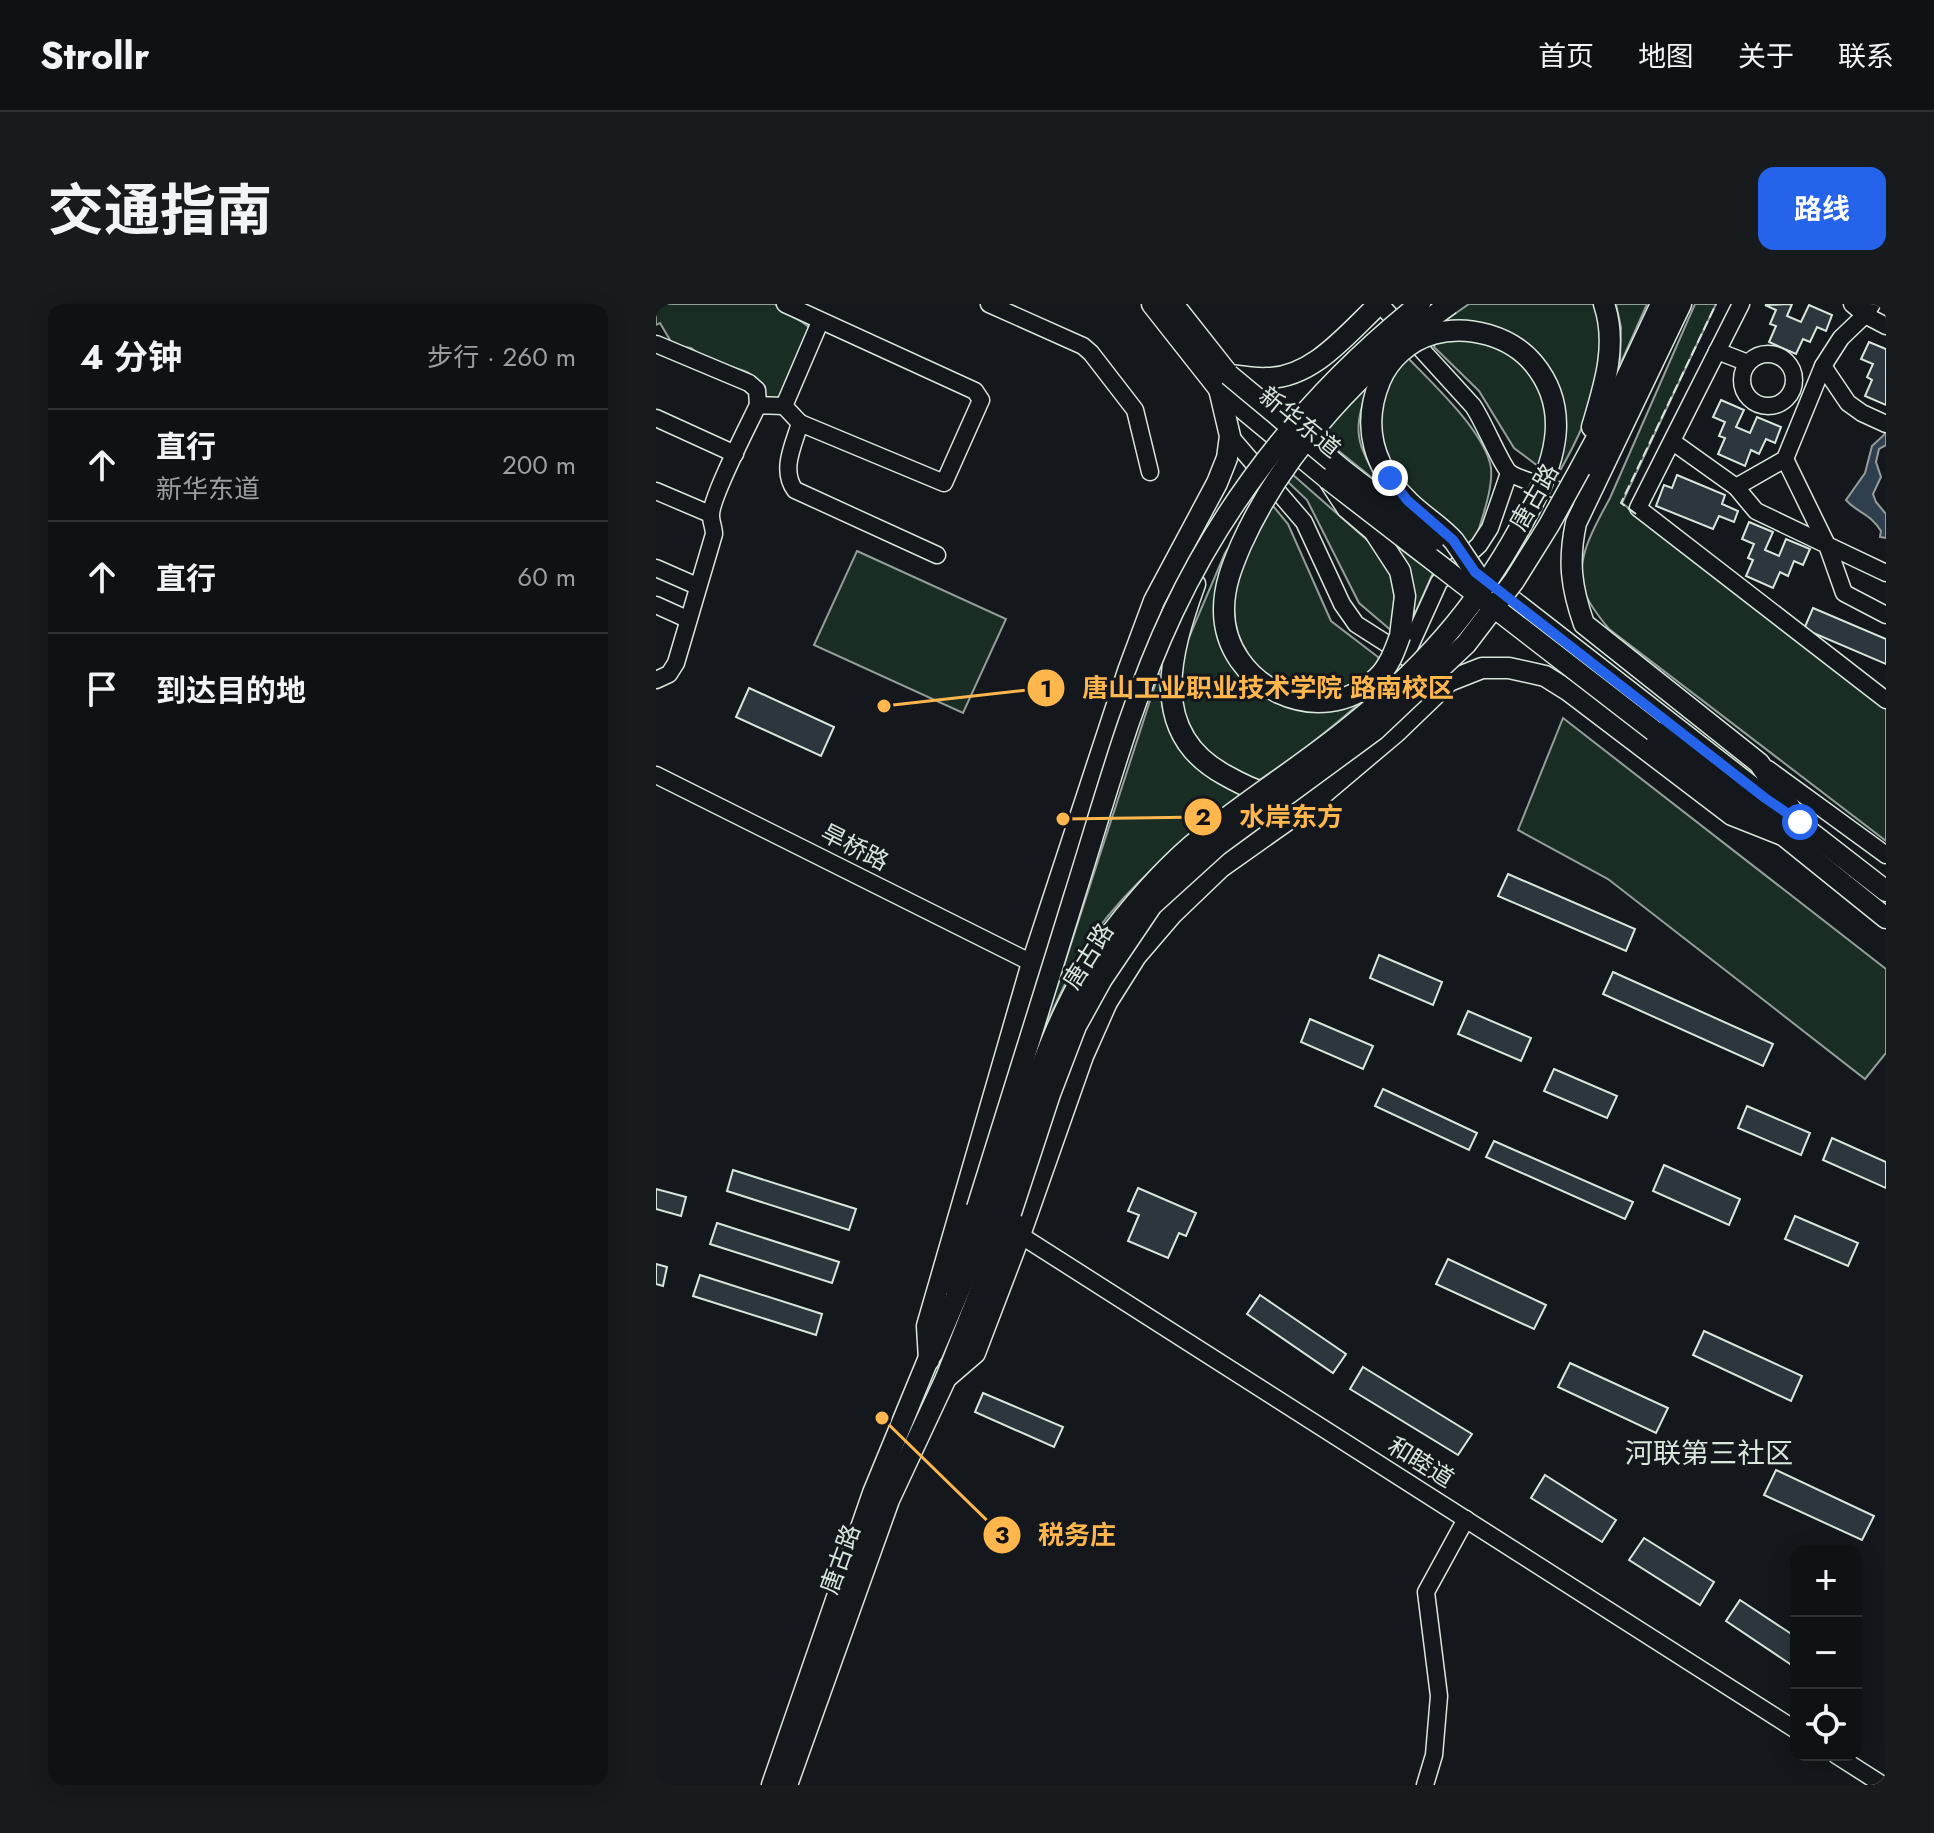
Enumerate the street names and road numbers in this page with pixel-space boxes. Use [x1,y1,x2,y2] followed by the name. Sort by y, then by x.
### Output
[1252,378,1348,466] street label: 新华东道
[1501,457,1567,537] street label: 唐古路
[815,815,895,879] street label: 旱桥路
[1054,916,1122,996] street label: 唐古路
[1381,1428,1461,1496] street label: 和睦道
[811,1519,869,1599] street label: 唐古路

